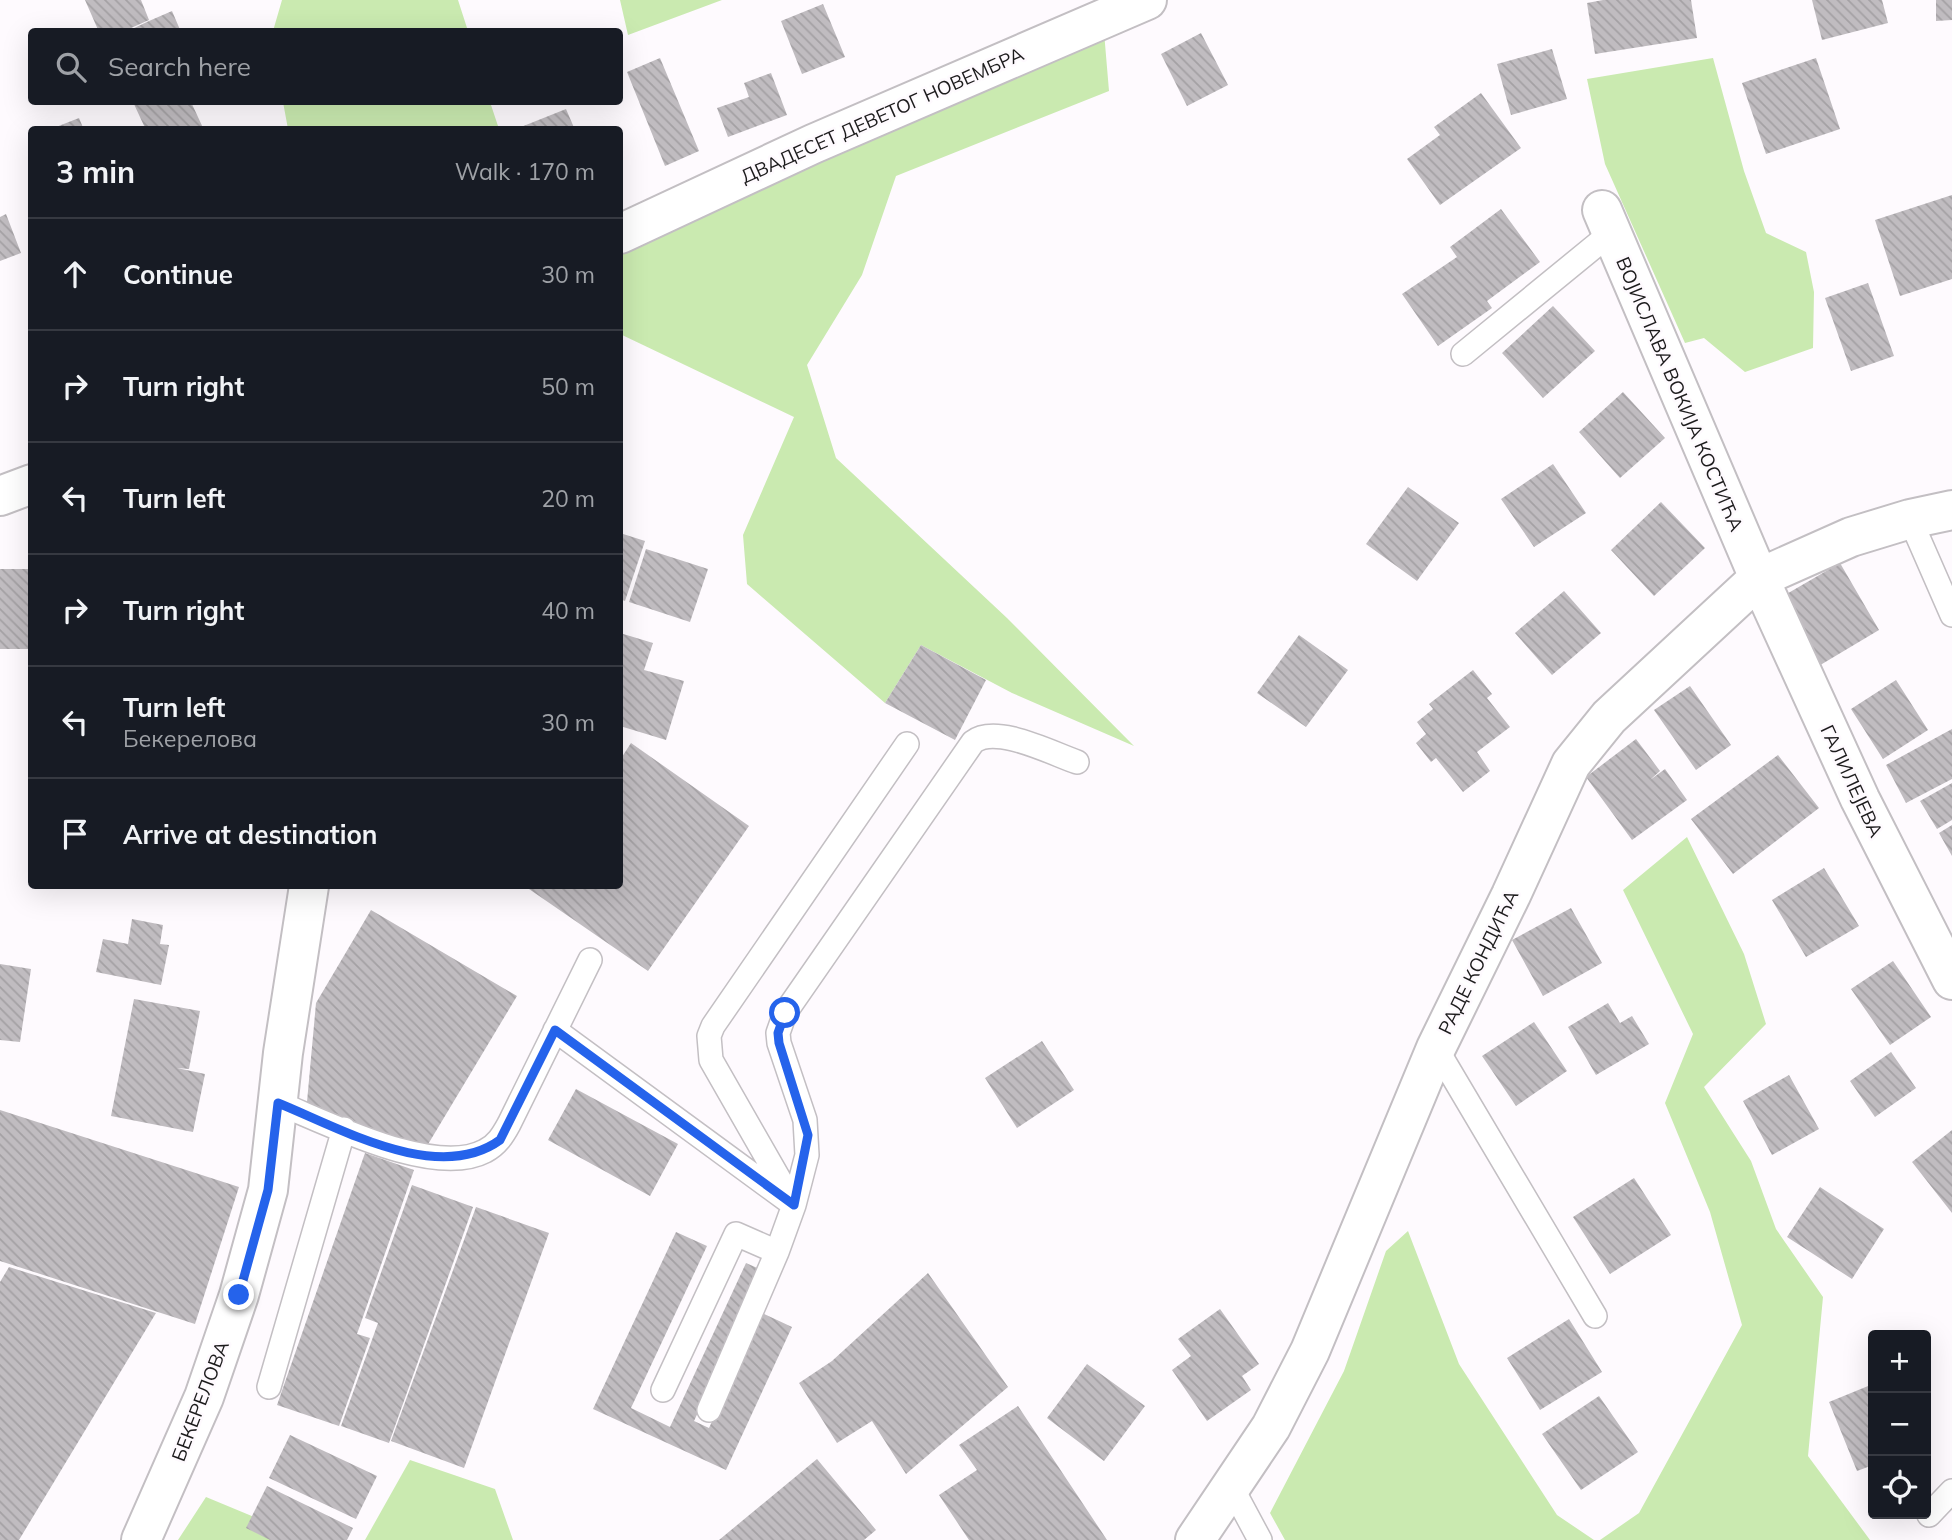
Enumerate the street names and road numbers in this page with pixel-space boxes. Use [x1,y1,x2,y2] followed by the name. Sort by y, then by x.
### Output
[737,42,1027,188] street label: ДВАДЕСЕТ ДЕВЕТОГ НОВЕМБРА
[1611,253,1749,535] street label: ВОЈИСЛАВА ВОКИЈА КОСТИЋА
[1815,721,1889,841] street label: ГАЛИЛЕЈЕВА
[1433,886,1523,1038] street label: РАДЕ КОНДИЋА
[166,1337,234,1465] street label: БЕКЕРЕЛОВА

